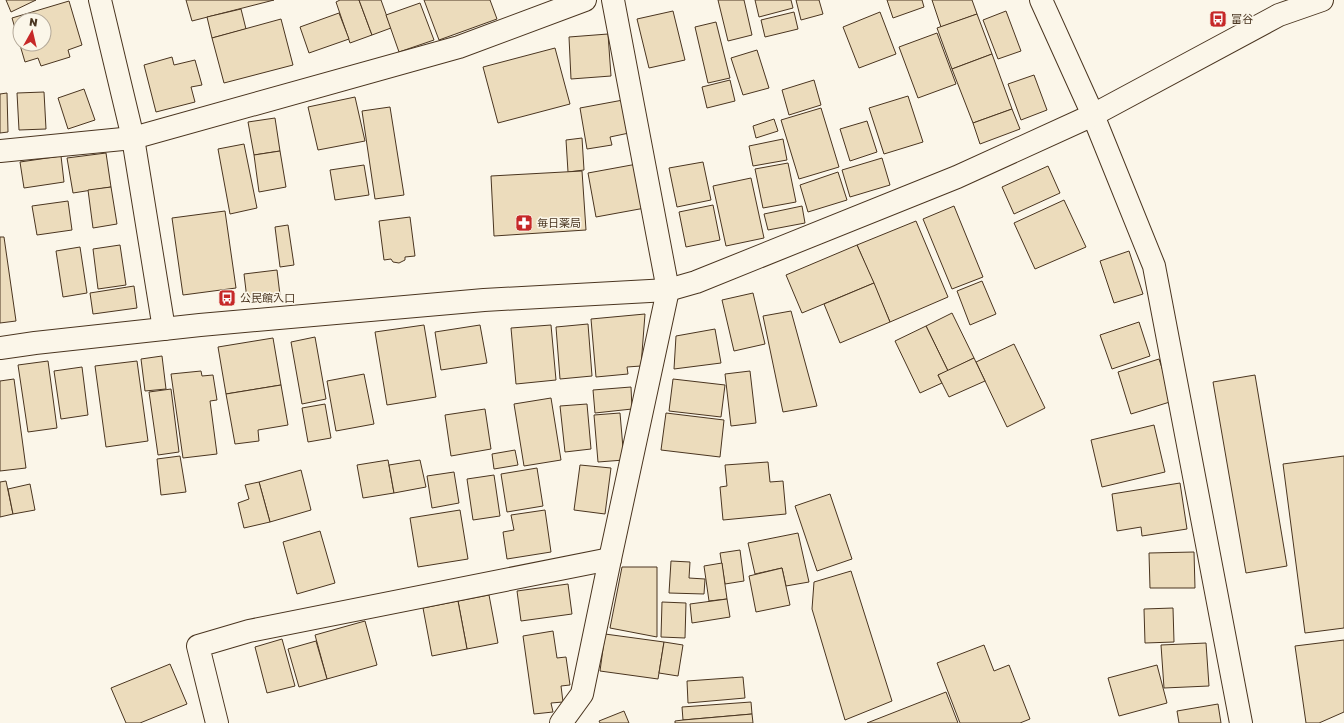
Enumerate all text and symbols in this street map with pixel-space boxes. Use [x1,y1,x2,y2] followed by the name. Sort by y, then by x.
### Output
[1208,9,1228,29] bus stop icon: 富谷
[12,12,52,52] north arrow
[1231,12,1253,25] place label: 富谷
[28,15,39,29] text: N
[514,213,534,233] pharmacy icon: 毎日薬局
[537,216,581,229] place label: 毎日薬局
[217,288,237,308] bus stop icon: 公民館入口
[240,291,295,304] place label: 公民館入口

